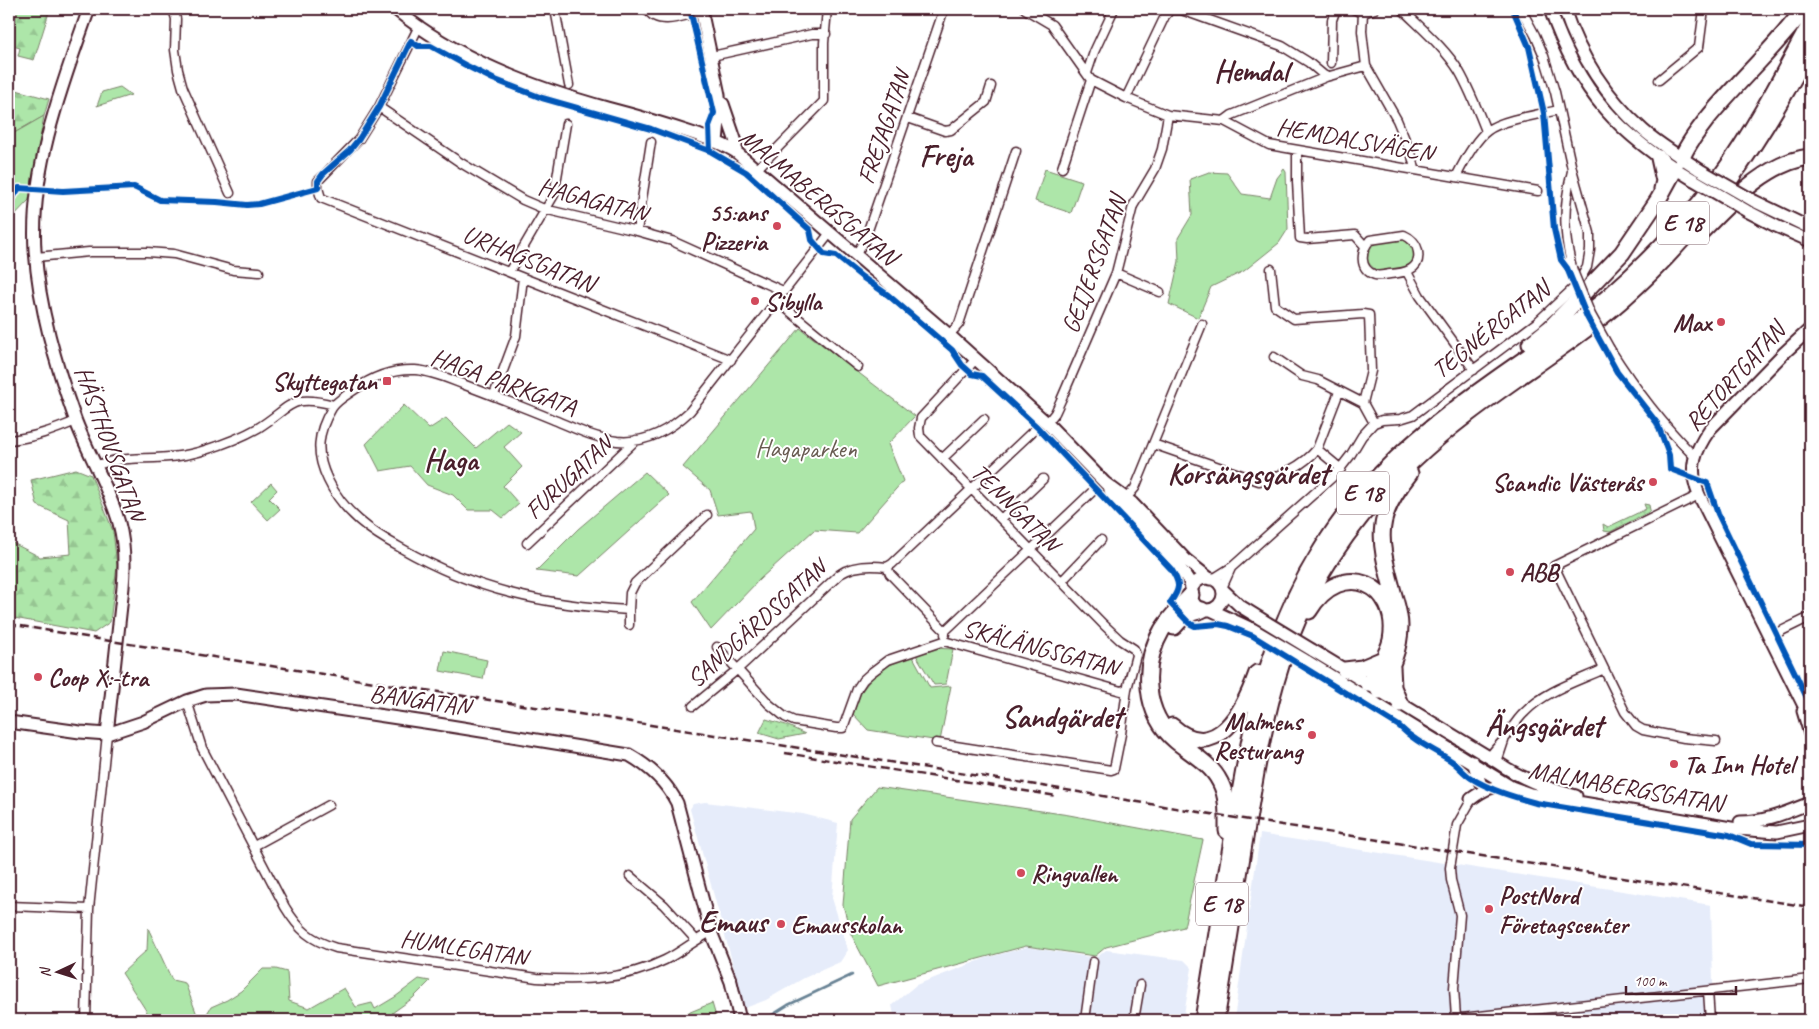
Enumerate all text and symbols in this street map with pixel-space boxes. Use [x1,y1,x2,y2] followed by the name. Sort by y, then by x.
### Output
[1214,52,1294,90] district label: Hemdal
[850,63,919,188] street label: FREJAGATAN
[1274,110,1439,170] street label: HEMDALSVÄGEN
[733,121,907,275] street label: MALMABERGSGATAN
[919,137,975,175] district label: Freja
[535,170,654,231] street label: HAGAGATAN
[1054,188,1135,337] street label: GEIJERSGATAN
[701,197,769,258] place label: 55:ans Pizzeria
[1657,202,1709,244] road number: E 18
[458,218,603,301] street label: URHAGSGATAN
[771,220,783,232] marker: 55:ans Pizzeria
[1425,271,1559,386] street label: TEGNÉRGATAN
[765,286,823,318] place label: Sibylla
[749,295,761,307] marker: Sibylla
[1673,307,1713,339] place label: Max
[1678,313,1794,437] street label: RETORTGATAN
[1715,316,1727,328] marker: Max
[427,341,581,423] street label: HAGA PARKGATA
[67,362,154,529] street label: HÄSTHOVSGATAN
[272,366,379,398] place label: Skyttegatan
[381,375,393,387] marker: Skyttegatan
[518,426,622,526] street label: FURUGATAN
[755,433,857,465] park label: Hagaparken
[424,441,481,479] district label: Haga
[1167,455,1334,493] district label: Korsängsgärdet
[964,456,1069,562] street label: TENNGATAN
[1492,467,1645,499] place label: Scandic Västerås
[1337,472,1389,514] road number: E 18
[1647,476,1659,488] marker: Scandic Västerås
[680,550,836,695] street label: SANDGÄRDSGATAN
[1520,557,1561,589] place label: ABB
[1504,566,1516,578] marker: ABB
[959,612,1126,685] street label: SKÄLÄNGSGATAN
[48,662,150,694] place label: Coop X:-tra
[32,671,44,683] marker: Coop X:-tra
[368,677,476,723] street label: BANGATAN
[1002,698,1127,736] district label: Sandgärdet
[1214,706,1305,767] place label: Malmens Resturang
[1485,707,1608,745] district label: Ängsgärdet
[1306,729,1318,741] marker: Malmens Resturang
[1684,749,1798,781] place label: Ta Inn Hotel
[1526,754,1729,821] street label: MALMABERGSGATAN
[1668,758,1680,770] marker: Ta Inn Hotel
[1031,858,1119,890] place label: Ringvallen
[1015,867,1027,879] marker: Ringvallen
[1499,880,1631,941] place label: PostNord Företagscenter
[1196,882,1248,926] road number: E 18
[699,903,771,941] district label: Emaus
[1483,903,1495,915] marker: PostNord Företagscenter
[791,909,903,941] place label: Emausskolan
[775,918,787,930] marker: Emausskolan
[398,922,533,974] street label: HUMLEGATAN
[32,946,82,996] north arrow
[1626,964,1736,996] scale bar
[37,966,54,978] text: N
[1634,972,1668,991] text: 100 m

